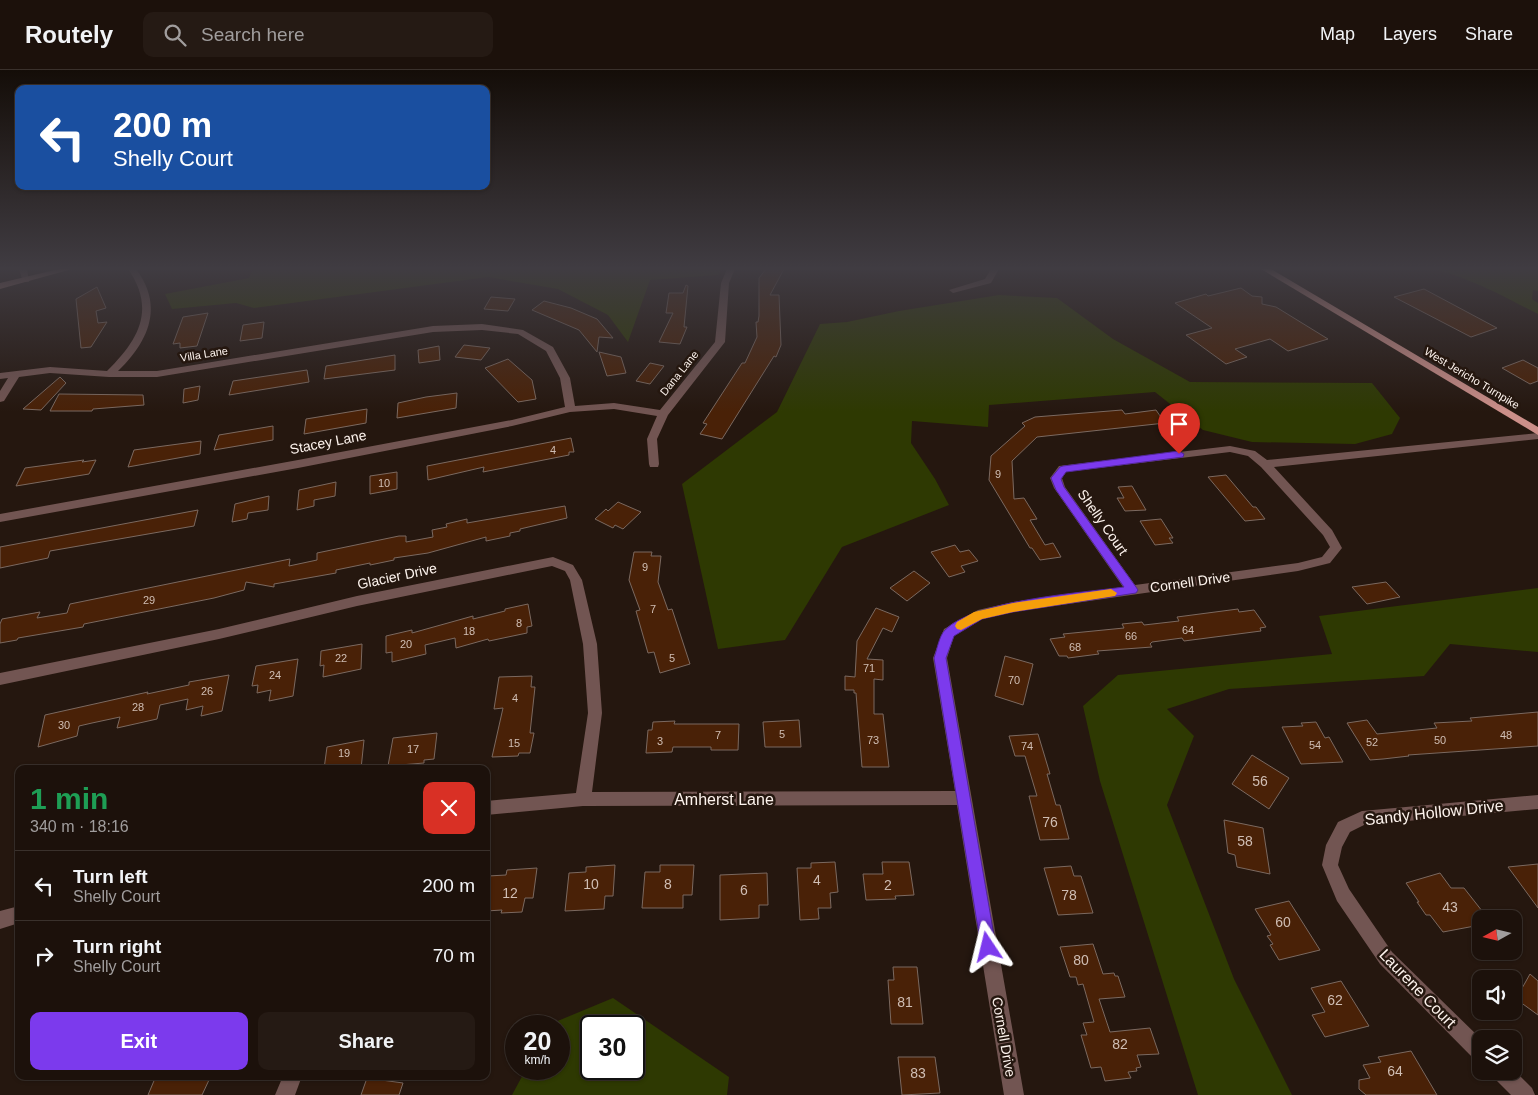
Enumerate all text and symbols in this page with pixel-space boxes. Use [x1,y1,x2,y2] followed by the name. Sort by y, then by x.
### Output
[143,12,493,57] search box
[25,21,113,48] text: Routely
[161,21,189,49] icon: search
[201,24,305,45] text: Search here
[1320,24,1355,44] text: Map
[1383,24,1437,44] text: Layers
[1465,24,1513,44] text: Share
[30,105,95,170] icon: left
[113,105,212,144] text: 200 m
[113,146,233,171] text: Shelly Court
[179,344,229,364] street label: Villa Lane
[1422,345,1522,411] street label: West Jericho Turnpike
[657,348,701,398] street label: Dana Lane
[1158,403,1200,454] pin
[1165,410,1193,438] icon: arrive
[288,427,368,457] street label: Stacey Lane
[550,444,556,456] house number: 4
[995,468,1001,480] house number: 9
[378,477,390,489] house number: 10
[1075,486,1131,558] street label: Shelly Court
[356,560,438,592] street label: Glacier Drive
[642,561,648,573] house number: 9
[1149,568,1231,596] street label: Cornell Drive
[143,594,155,606] house number: 29
[650,603,656,615] house number: 7
[516,617,522,629] house number: 8
[1182,624,1194,636] house number: 64
[463,625,475,637] house number: 18
[1125,630,1137,642] house number: 66
[400,638,412,650] house number: 20
[1069,641,1081,653] house number: 68
[335,652,347,664] house number: 22
[669,652,675,664] house number: 5
[863,662,875,674] house number: 71
[269,669,281,681] house number: 24
[1008,674,1020,686] house number: 70
[201,685,213,697] house number: 26
[512,692,518,704] house number: 4
[132,701,144,713] house number: 28
[58,719,70,731] house number: 30
[779,728,785,740] house number: 5
[715,729,721,741] house number: 7
[1500,729,1512,741] house number: 48
[867,734,879,746] house number: 73
[1434,734,1446,746] house number: 50
[657,735,663,747] house number: 3
[1366,736,1378,748] house number: 52
[508,737,520,749] house number: 15
[1309,739,1321,751] house number: 54
[1021,740,1033,752] house number: 74
[407,743,419,755] house number: 17
[338,747,350,759] house number: 19
[1252,773,1268,789] house number: 56
[30,782,108,815] text: 1 min
[423,782,475,834] button: close
[674,791,774,808] street label: Amherst Lane
[1364,797,1504,828] street label: Sandy Hollow Drive
[1042,814,1058,830] house number: 76
[30,818,129,835] text: 340 m · 18:16
[1237,833,1253,849] house number: 58
[73,866,148,887] text: Turn left
[30,872,58,900] icon: left
[813,872,821,888] house number: 4
[422,875,475,896] text: 200 m
[583,876,599,892] house number: 10
[664,876,672,892] house number: 8
[884,877,892,893] house number: 2
[740,882,748,898] house number: 6
[502,885,518,901] house number: 12
[1061,887,1077,903] house number: 78
[73,888,160,905] text: Shelly Court
[1442,899,1458,915] house number: 43
[1472,910,1522,960] north arrow
[1472,910,1522,1080] map controls
[1275,914,1291,930] house number: 60
[961,920,1013,972] position arrow
[73,936,161,957] text: Turn right
[30,942,58,970] icon: right
[433,945,475,966] text: 70 m
[1376,946,1460,1031] street label: Laurene Court
[1073,952,1089,968] house number: 80
[73,958,160,975] text: Shelly Court
[1472,970,1522,1020] button: sound
[1327,992,1343,1008] house number: 62
[897,994,913,1010] house number: 81
[989,996,1019,1078] street label: Cornell Drive
[30,1012,248,1070] button: Exit
[258,1012,475,1070] button: Share
[580,1015,645,1080] speed limit sign: 30
[524,1027,551,1055] text: 20
[1472,1030,1522,1080] button: layers
[1112,1036,1128,1052] house number: 82
[524,1053,551,1067] text: km/h
[1387,1063,1403,1079] house number: 64
[910,1065,926,1081] house number: 83

